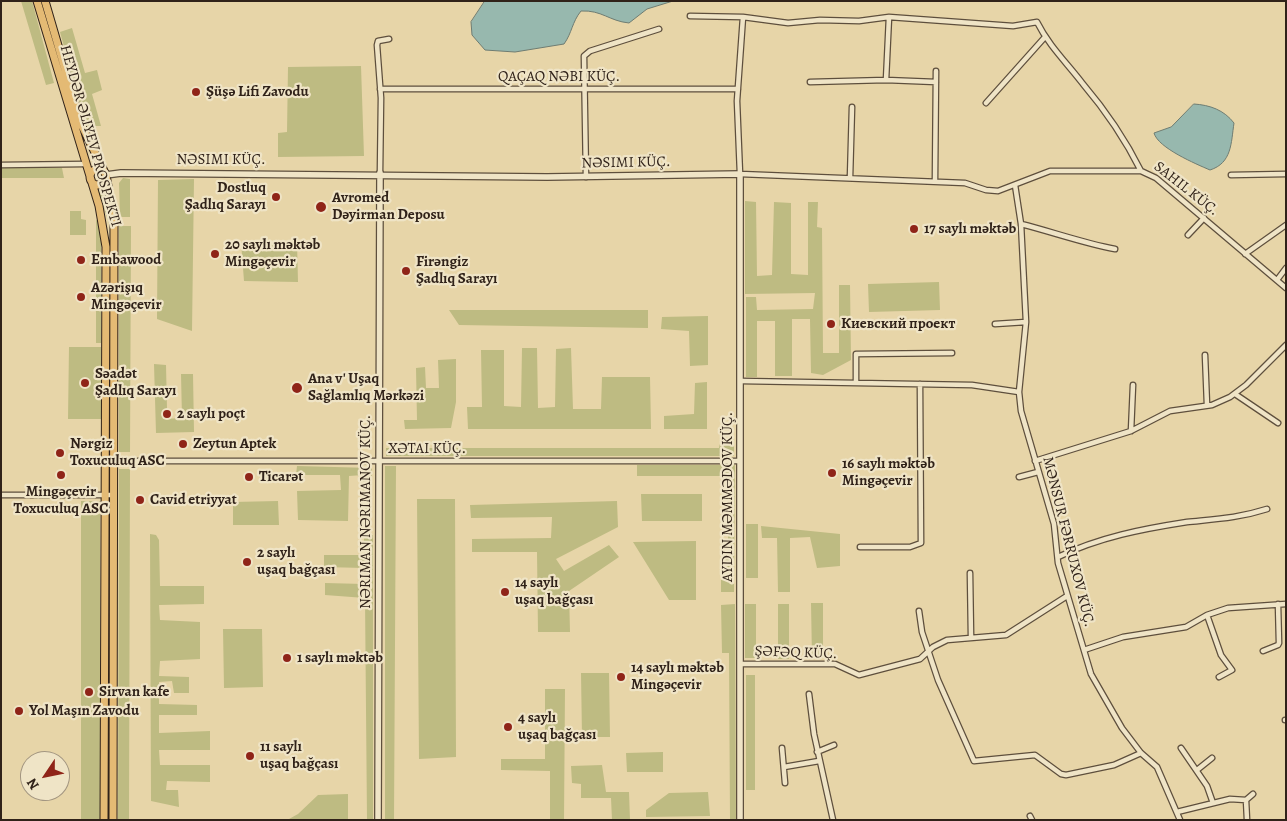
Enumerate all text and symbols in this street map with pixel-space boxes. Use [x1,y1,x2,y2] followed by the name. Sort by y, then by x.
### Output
[55,43,125,229] street label: HEYDƏR ƏLIYEV PROSPEKTI
[498,68,620,86] street label: QAÇAQ NƏBI KÜÇ.
[206,83,309,101] place label: Şüşə Lifi Zavodu
[190,86,202,98] marker: Şüşə Lifi Zavodu
[177,151,265,169] street label: NƏSIMI KÜÇ.
[581,153,671,173] street label: NƏSIMI KÜÇ.
[1150,158,1222,220] street label: SAHIL KÜÇ.
[185,179,266,214] place label: Dostluq Şadlıq Sarayı
[332,189,445,224] place label: Avromed Dəyirman Deposu
[270,191,282,203] marker: Dostluq Şadlıq Sarayı
[314,200,328,214] marker: Avromed Dəyirman Deposu
[924,220,1016,238] place label: 17 saylı məktəb
[908,223,920,235] marker: 17 saylı məktəb
[225,236,320,271] place label: 20 saylı məktəb Mingəçevir
[209,248,221,260] marker: 20 saylı məktəb Mingəçevir
[91,251,161,269] place label: Embawood
[416,253,497,288] place label: Firəngiz Şadlıq Sarayı
[75,254,87,266] marker: Embawood
[400,265,412,277] marker: Firəngiz Şadlıq Sarayı
[91,279,162,314] place label: Azərişıq Mingəçevir
[75,291,87,303] marker: Azərişıq Mingəçevir
[841,315,955,333] place label: Киевский проект
[825,318,837,330] marker: Киевский проект
[95,365,176,400] place label: Səadət Şadlıq Sarayı
[308,370,424,405] place label: Ana v' Uşaq Sağlamlıq Mərkəzi
[79,377,91,389] marker: Səadət Şadlıq Sarayı
[290,381,304,395] marker: Ana v' Uşaq Sağlamlıq Mərkəzi
[177,405,245,423] place label: 2 saylı poçt
[161,408,173,420] marker: 2 saylı poçt
[719,412,737,582] street label: AYDIN MƏMMƏDOV KÜÇ.
[357,415,375,609] street label: NƏRIMAN NƏRIMANOV KÜÇ.
[70,435,165,470] place label: Nərgiz Toxuculuq ASC
[193,435,276,453] place label: Zeytun Aptek
[177,438,189,450] marker: Zeytun Aptek
[388,440,466,458] street label: XƏTAI KÜÇ.
[54,447,66,459] marker: Nərgiz Toxuculuq ASC
[842,455,935,490] place label: 16 saylı məktəb Mingəçevir
[1038,455,1098,629] street label: MƏNSUR FƏRRUXOV KÜÇ.
[826,467,838,479] marker: 16 saylı məktəb Mingəçevir
[259,468,303,486] place label: Ticarət
[55,469,67,481] marker: Mingəçevir Toxuculuq ASC
[243,471,255,483] marker: Ticarət
[14,483,108,518] place label: Mingəçevir Toxuculuq ASC
[150,491,237,509] place label: Cavid etriyyat
[134,494,146,506] marker: Cavid etriyyat
[257,544,336,579] place label: 2 saylı uşaq bağçası
[241,556,253,568] marker: 2 saylı uşaq bağçası
[515,574,594,609] place label: 14 saylı uşaq bağçası
[499,586,511,598] marker: 14 saylı uşaq bağçası
[754,643,838,663] street label: ŞƏFƏQ KÜÇ.
[297,649,383,667] place label: 1 saylı məktəb
[281,652,293,664] marker: 1 saylı məktəb
[631,659,724,694] place label: 14 saylı məktəb Mingəçevir
[615,671,627,683] marker: 14 saylı məktəb Mingəçevir
[99,683,169,701] place label: Sirvan kafe
[83,686,95,698] marker: Sirvan kafe
[29,702,139,720] place label: Yol Maşın Zavodu
[13,705,25,717] marker: Yol Maşın Zavodu
[518,709,597,744] place label: 4 saylı uşaq bağçası
[502,721,514,733] marker: 4 saylı uşaq bağçası
[260,738,339,773] place label: 11 saylı uşaq bağçası
[244,750,256,762] marker: 11 saylı uşaq bağçası
[20,751,70,801] north arrow
[22,775,44,794] text: N

